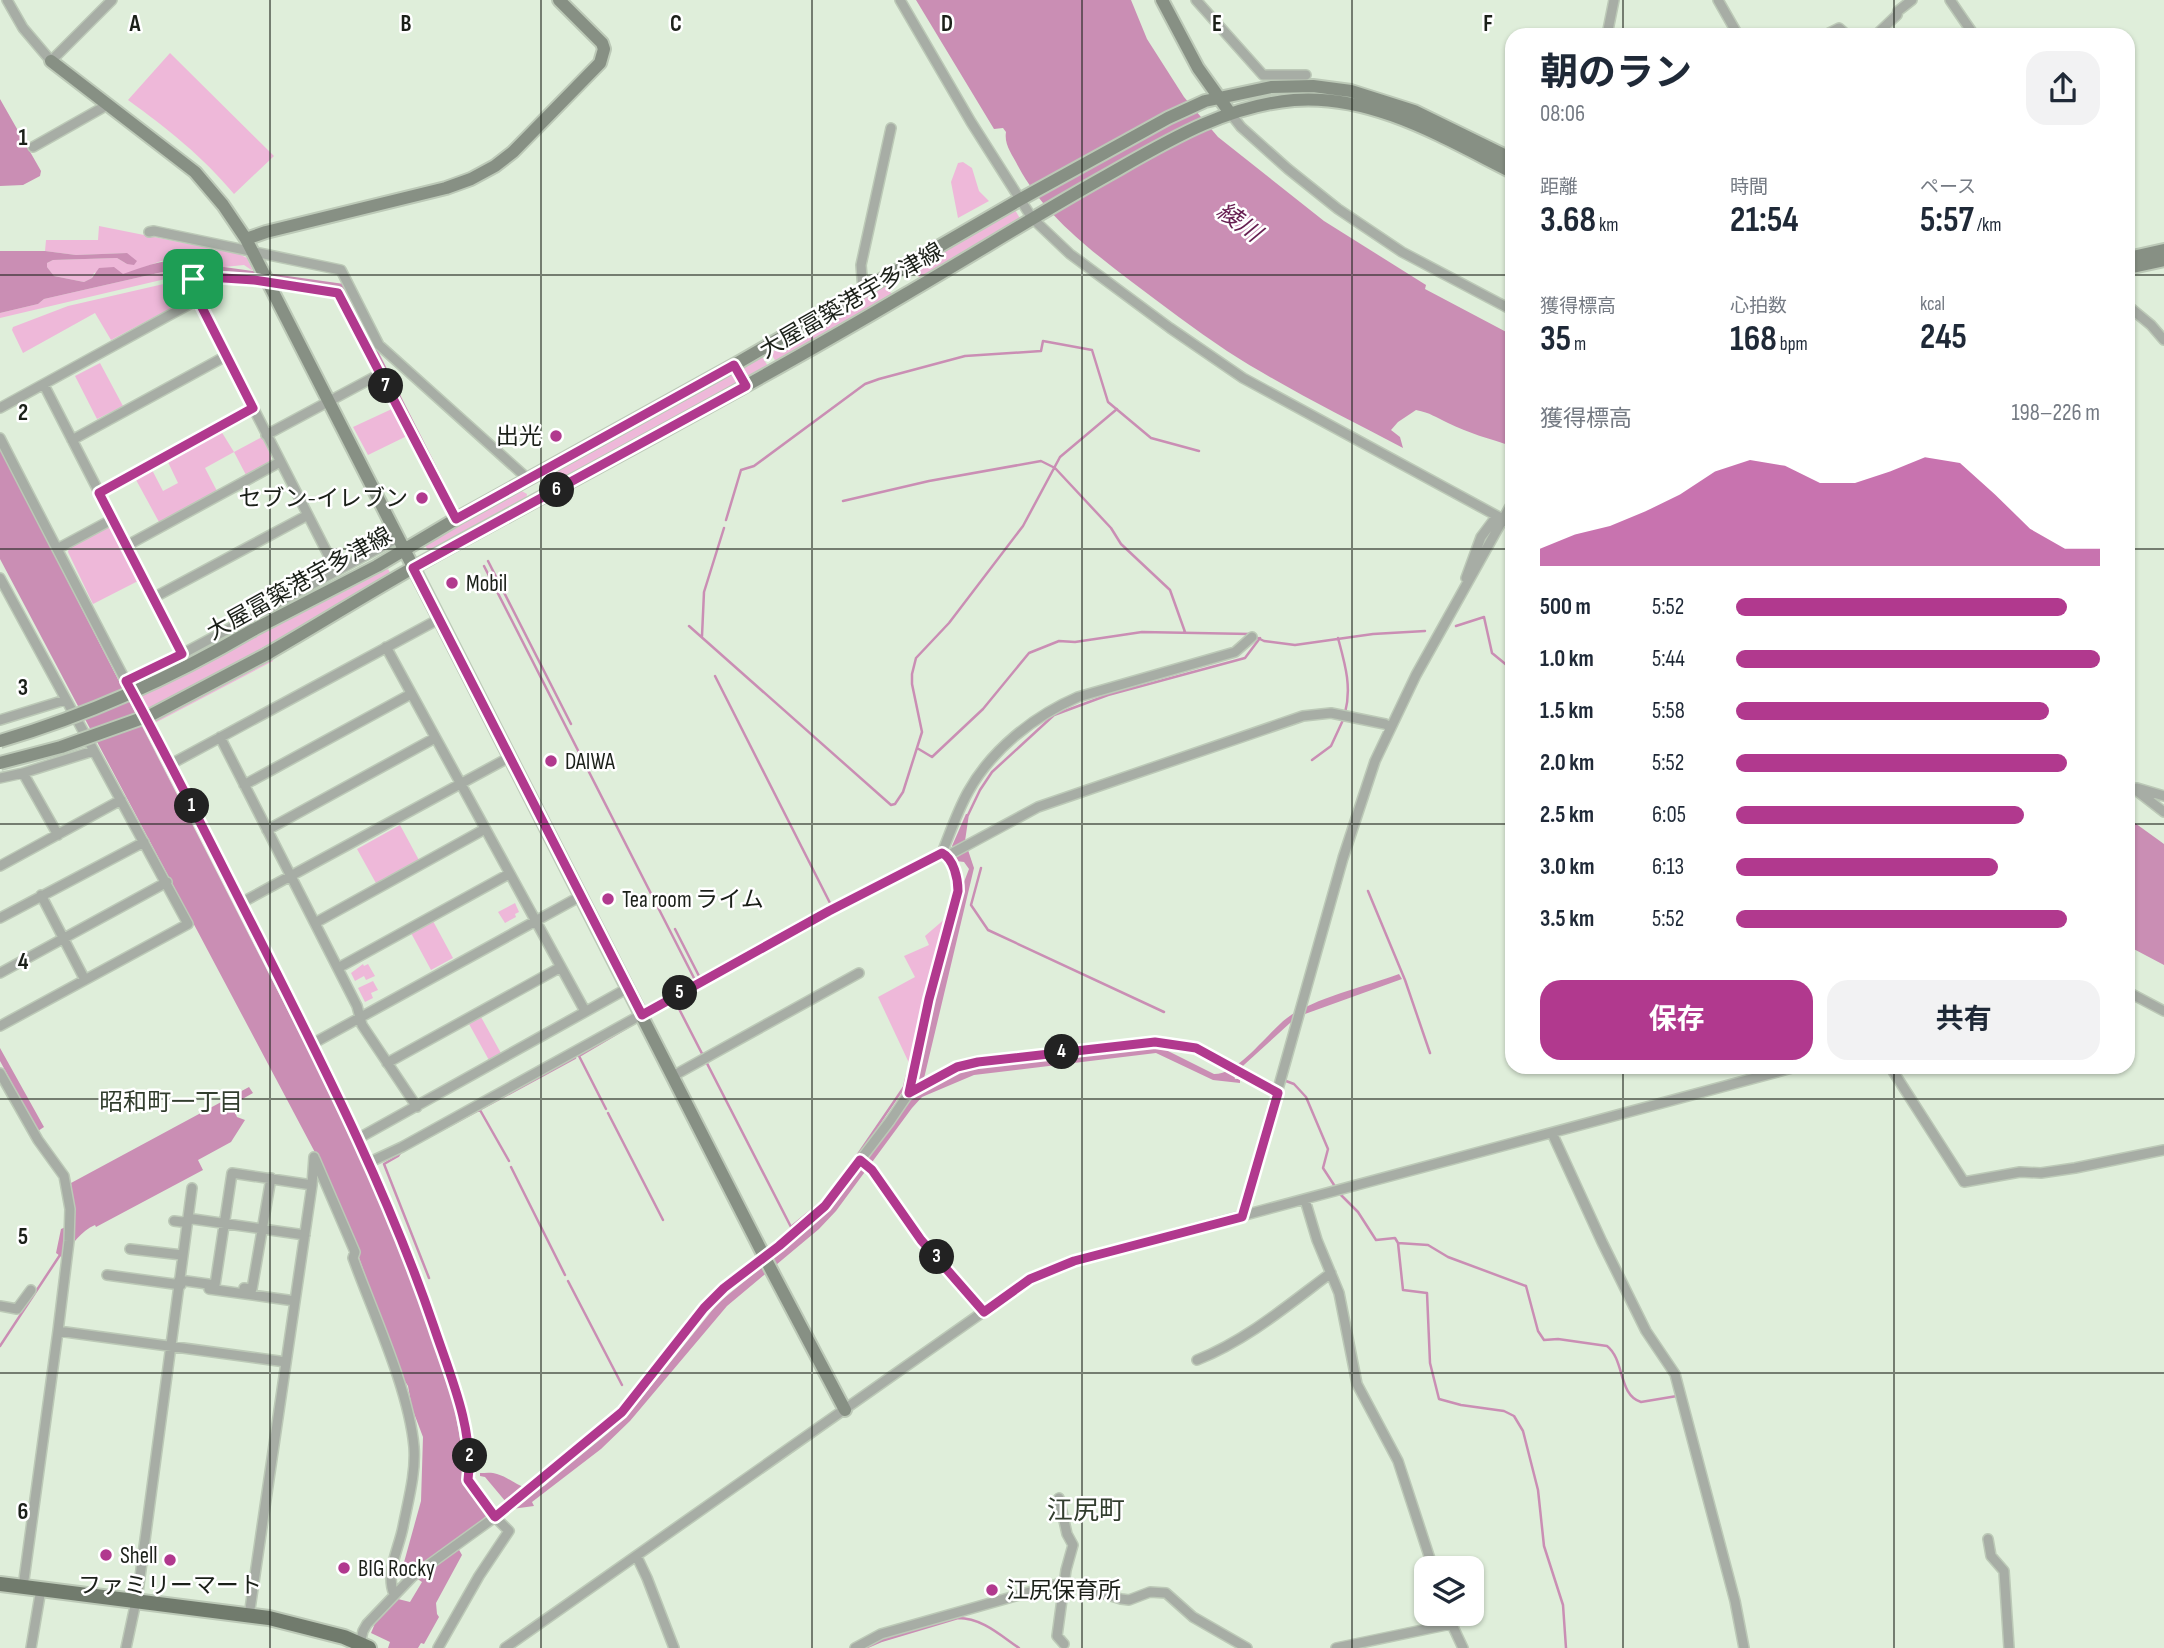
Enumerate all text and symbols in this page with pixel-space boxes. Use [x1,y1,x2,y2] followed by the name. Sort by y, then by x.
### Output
[129,10,142,38] text: A
[401,10,412,38] text: B
[670,10,682,38] text: C
[941,10,953,38] text: D
[1212,10,1222,38] text: E
[1483,10,1493,38] text: F
[1540,51,1692,96] text: 朝のラン
[2026,51,2100,125] button: share
[1540,100,1585,128] text: 08:06
[18,124,28,152] text: 1
[1540,176,1578,199] text: 距離
[1730,176,1768,199] text: 時間
[1920,176,1976,199] text: ペース
[1211,197,1269,250] water label: 綾川
[1540,199,1596,242] text: 3.68
[1730,199,1799,242] text: 21:54
[1920,199,1974,242] text: 5:57
[1596,214,1618,237] text: km
[1974,214,2001,237] text: /km
[755,237,948,365] street label: 大屋冨築港宇多津線
[163,249,223,309] pin
[174,260,212,298] icon: arrive
[1920,293,1945,316] text: kcal
[1540,295,1616,318] text: 獲得標高
[1730,295,1787,318] text: 心拍数
[1920,316,1967,359] text: 245
[1540,318,1571,361] text: 35
[1730,318,1777,361] text: 168
[1571,333,1586,356] text: m
[1777,333,1808,356] text: bpm
[368,368,404,404] pin: 7
[381,374,390,397] text: 7
[18,399,28,427] text: 2
[2011,399,2100,427] text: 198–226 m
[1540,405,1632,433] text: 獲得標高
[496,423,542,451] place label: 出光
[548,428,564,444] marker: 出光
[540,472,574,508] pin: 6
[552,478,561,501] text: 6
[239,485,408,513] place label: セブン-イレブン
[414,490,430,506] marker: セブン-イレブン
[202,521,397,646] street label: 大屋冨築港宇多津線
[466,570,507,598] place label: Mobil
[444,575,460,591] marker: Mobil
[1540,593,1591,621] text: 500 m
[1652,593,1684,621] text: 5:52
[1540,645,1594,673] text: 1.0 km
[1652,645,1685,673] text: 5:44
[18,674,28,702] text: 3
[1540,697,1593,725] text: 1.5 km
[1652,697,1685,725] text: 5:58
[565,748,615,776] place label: DAIWA
[1540,749,1594,777] text: 2.0 km
[1652,749,1684,777] text: 5:52
[543,753,559,769] marker: DAIWA
[174,788,210,824] pin: 1
[188,794,195,817] text: 1
[1540,801,1594,829] text: 2.5 km
[1652,801,1686,829] text: 6:05
[1540,853,1595,881] text: 3.0 km
[1652,853,1684,881] text: 6:13
[622,886,764,914] place label: Tea room ライム
[600,891,616,907] marker: Tea room ライム
[1540,905,1594,933] text: 3.5 km
[1652,905,1684,933] text: 5:52
[18,948,29,976] text: 4
[662,976,698,1010] pin: 5
[1540,980,1813,1060] button: 保存
[1827,980,2100,1060] button: 共有
[675,981,684,1004] text: 5
[1044,1034,1080,1070] pin: 4
[1057,1040,1066,1063] text: 4
[99,1088,243,1117] district label: 昭和町一丁目
[18,1223,28,1251] text: 5
[920,1240,954,1274] pin: 3
[932,1245,941,1268] text: 3
[452,1438,488,1474] pin: 2
[465,1444,474,1467] text: 2
[1047,1496,1125,1527] district label: 江尻町
[18,1498,28,1526] text: 6
[120,1542,158,1570] place label: Shell
[98,1547,114,1563] marker: Shell
[162,1552,178,1568] marker: ファミリーマート
[358,1555,435,1583] place label: BIG Rocky
[1414,1556,1484,1626] map controls
[1414,1556,1484,1626] button: layers
[336,1560,352,1576] marker: BIG Rocky
[78,1572,262,1600] place label: ファミリーマート
[1006,1577,1121,1605] place label: 江尻保育所
[984,1582,1000,1598] marker: 江尻保育所

